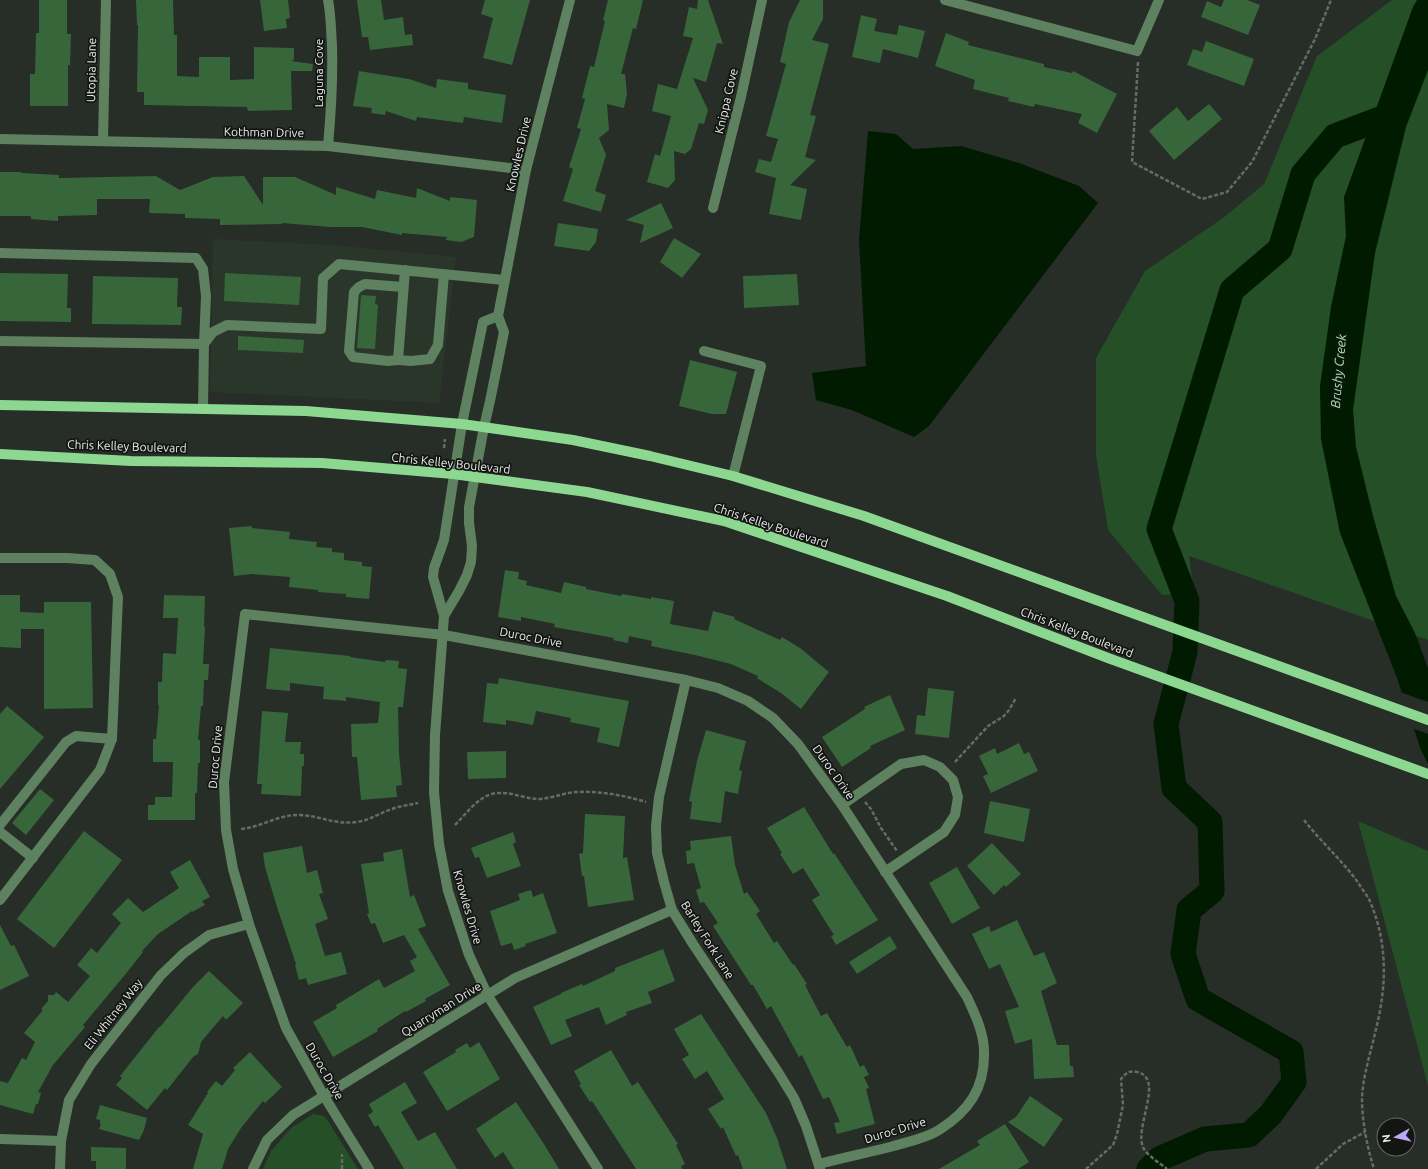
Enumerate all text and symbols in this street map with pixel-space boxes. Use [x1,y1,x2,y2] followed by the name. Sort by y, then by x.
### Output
[84,38,98,102] street label: Utopia Lane
[312,39,325,107] street label: Laguna Cove
[712,67,740,135] street label: Knippa Cove
[503,115,533,193] street label: Knowles Drive
[224,125,304,139] street label: Kothman Drive
[1328,333,1348,409] water label: Brushy Creek
[67,437,187,455] street label: Chris Kelley Boulevard
[391,450,511,476] street label: Chris Kelley Boulevard
[712,500,830,550] street label: Chris Kelley Boulevard
[1019,604,1135,660] street label: Chris Kelley Boulevard
[499,625,563,649] street label: Duroc Drive
[206,725,224,789] street label: Duroc Drive
[810,742,858,802] street label: Duroc Drive
[451,868,485,946] street label: Knowles Drive
[679,899,737,981] street label: Barley Fork Lane
[81,976,145,1052] street label: Eli Whitney Way
[399,979,483,1039] street label: Quarryman Drive
[303,1040,347,1102] street label: Duroc Drive
[863,1114,927,1146] street label: Duroc Drive
[1376,1117,1416,1157] north arrow
[1380,1133,1393,1143] text: N

